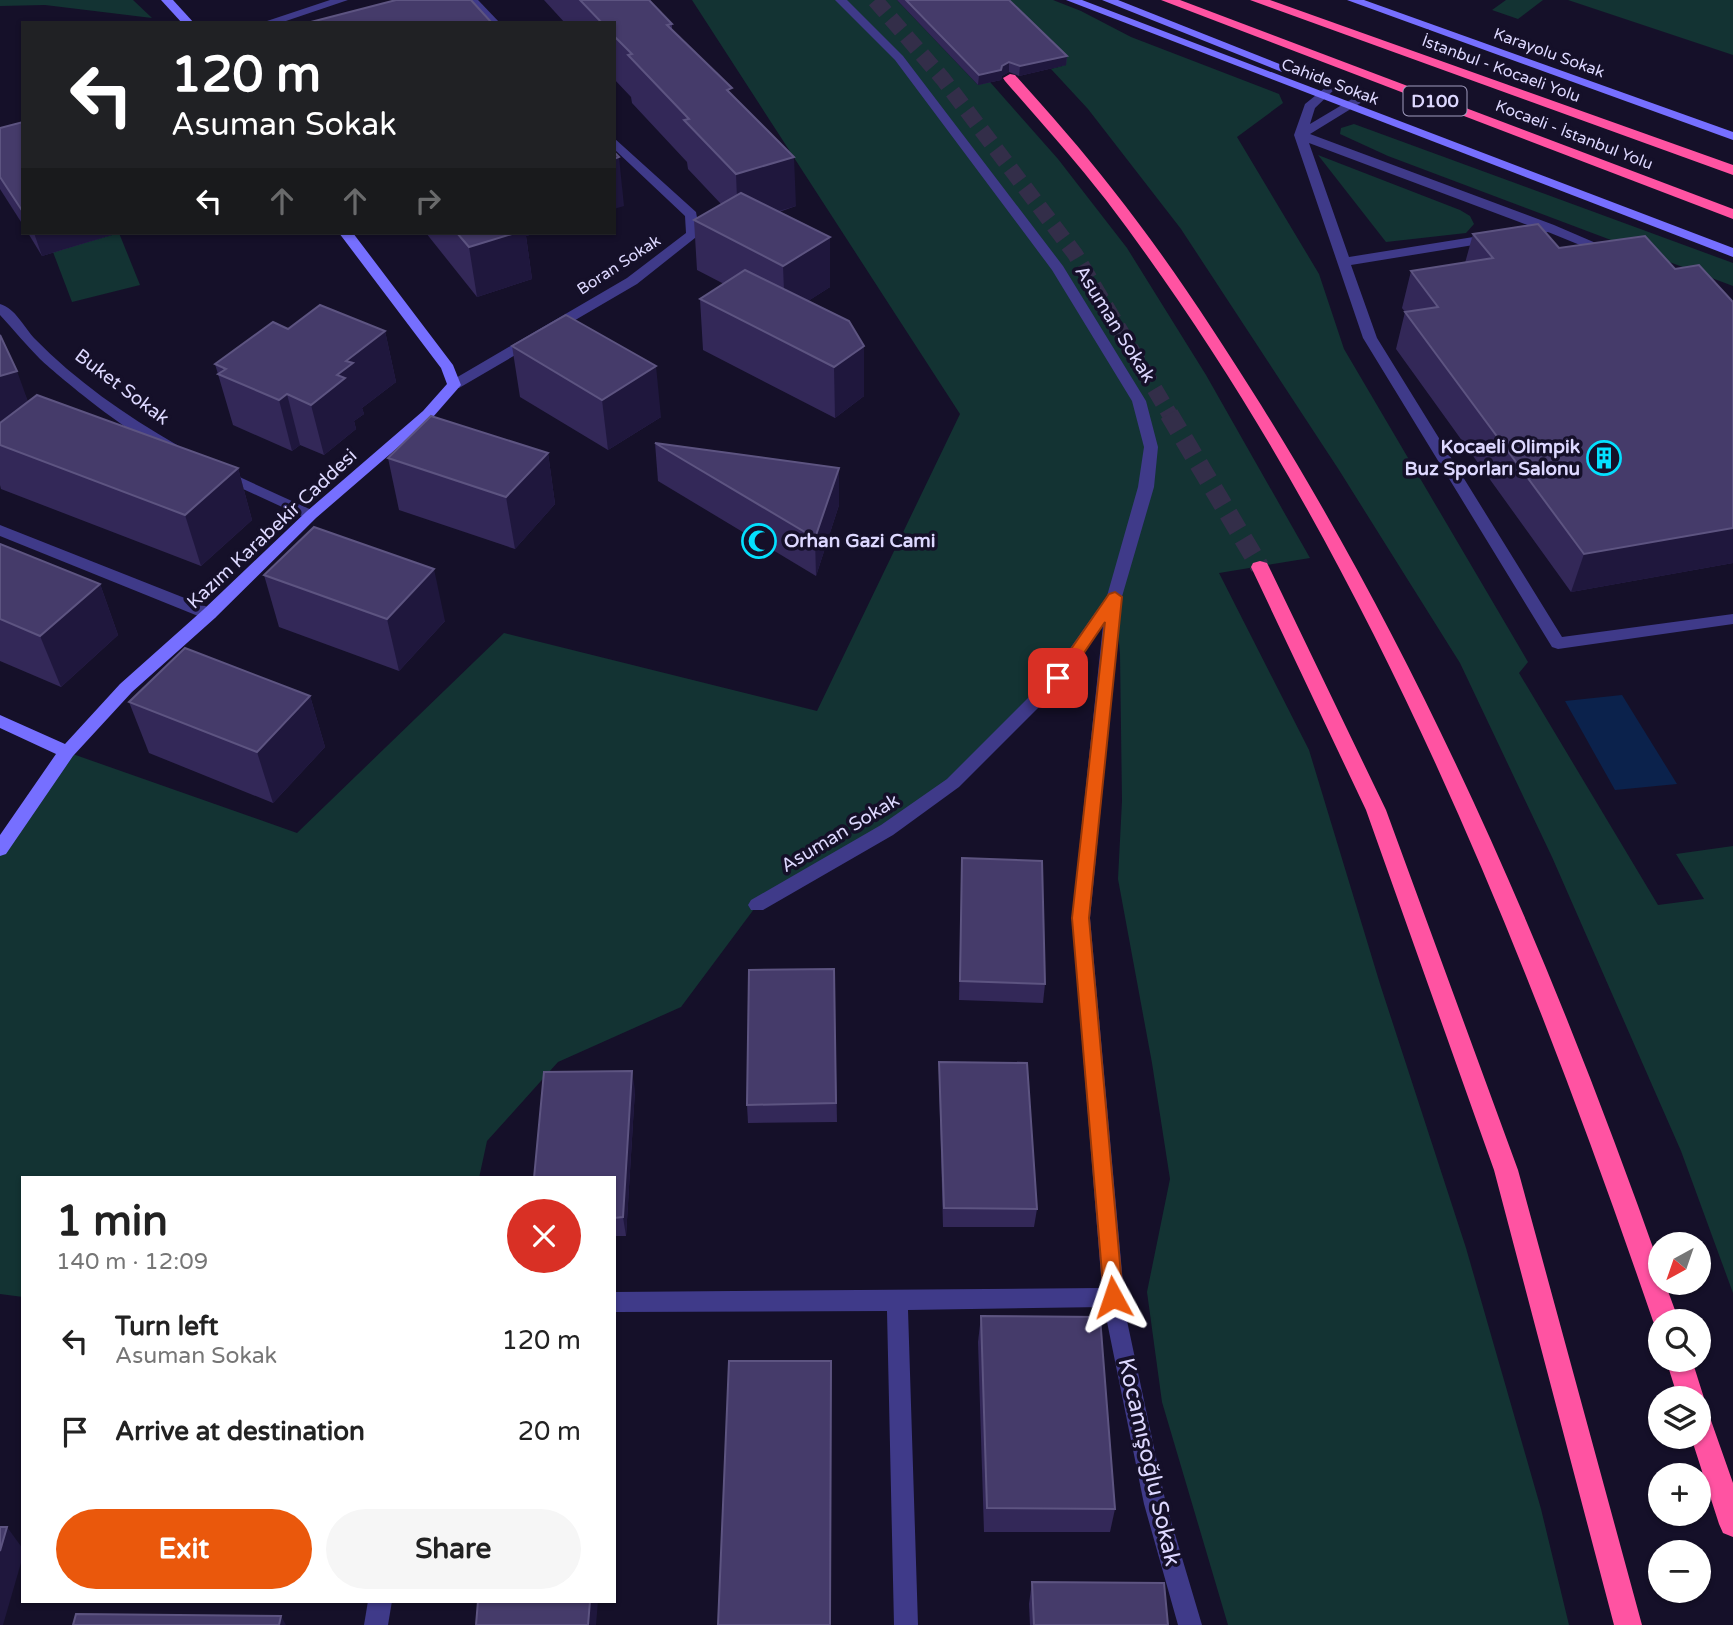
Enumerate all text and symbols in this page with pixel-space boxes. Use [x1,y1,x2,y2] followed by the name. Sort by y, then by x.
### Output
[1491,24,1607,82] street label: Karayolu Sokak
[1419,31,1583,107] street label: İstanbul - Kocaeli Yolu
[171,46,321,105] text: 120 m
[56,49,147,140] icon: left
[1278,54,1382,110] street label: Cahide Sokak
[1404,86,1466,116] road number: D100
[1492,96,1656,174] street label: Kocaeli - İstanbul Yolu
[171,106,397,144] text: Asuman Sokak
[190,182,228,220] icon: left
[263,182,301,220] icon: ahead
[336,182,374,220] icon: ahead
[409,182,447,220] icon: right
[573,230,665,299] street label: Boran Sokak
[1070,261,1160,387] street label: Asuman Sokak
[71,344,173,430] street label: Buket Sokak
[1405,436,1581,481] place label: Kocaeli Olimpik Buz Sporları Salonu
[1585,439,1623,477] building icon: Kocaeli Olimpik Buz Sporları Salonu
[183,445,361,613] street label: Kazım Karabekir Caddesi
[740,522,778,560] mosque icon: Orhan Gazi Cami
[784,530,936,552] place label: Orhan Gazi Cami
[1028,648,1088,708] pin
[1039,659,1077,697] icon: arrive
[777,789,903,877] street label: Asuman Sokak
[56,1196,168,1247] text: 1 min
[507,1199,581,1273] button: close
[1648,1232,1712,1295] north arrow
[1648,1232,1711,1603] map controls
[56,1248,208,1276] text: 140 m · 12:09
[1076,1260,1150,1334] position arrow
[1648,1309,1711,1372] button: search
[115,1311,218,1342] text: Turn left
[56,1322,94,1360] icon: left
[501,1325,581,1356] text: 120 m
[115,1342,277,1370] text: Asuman Sokak
[1111,1355,1187,1569] street label: Kocamışoğlu Sokak
[1648,1386,1711,1449] button: layers
[56,1413,94,1451] icon: arrive
[115,1416,365,1447] text: Arrive at destination
[518,1416,581,1447] text: 20 m
[1648,1463,1711,1526] button: +
[56,1509,312,1589] button: Exit
[326,1509,581,1589] button: Share
[1648,1540,1711,1603] button: −

